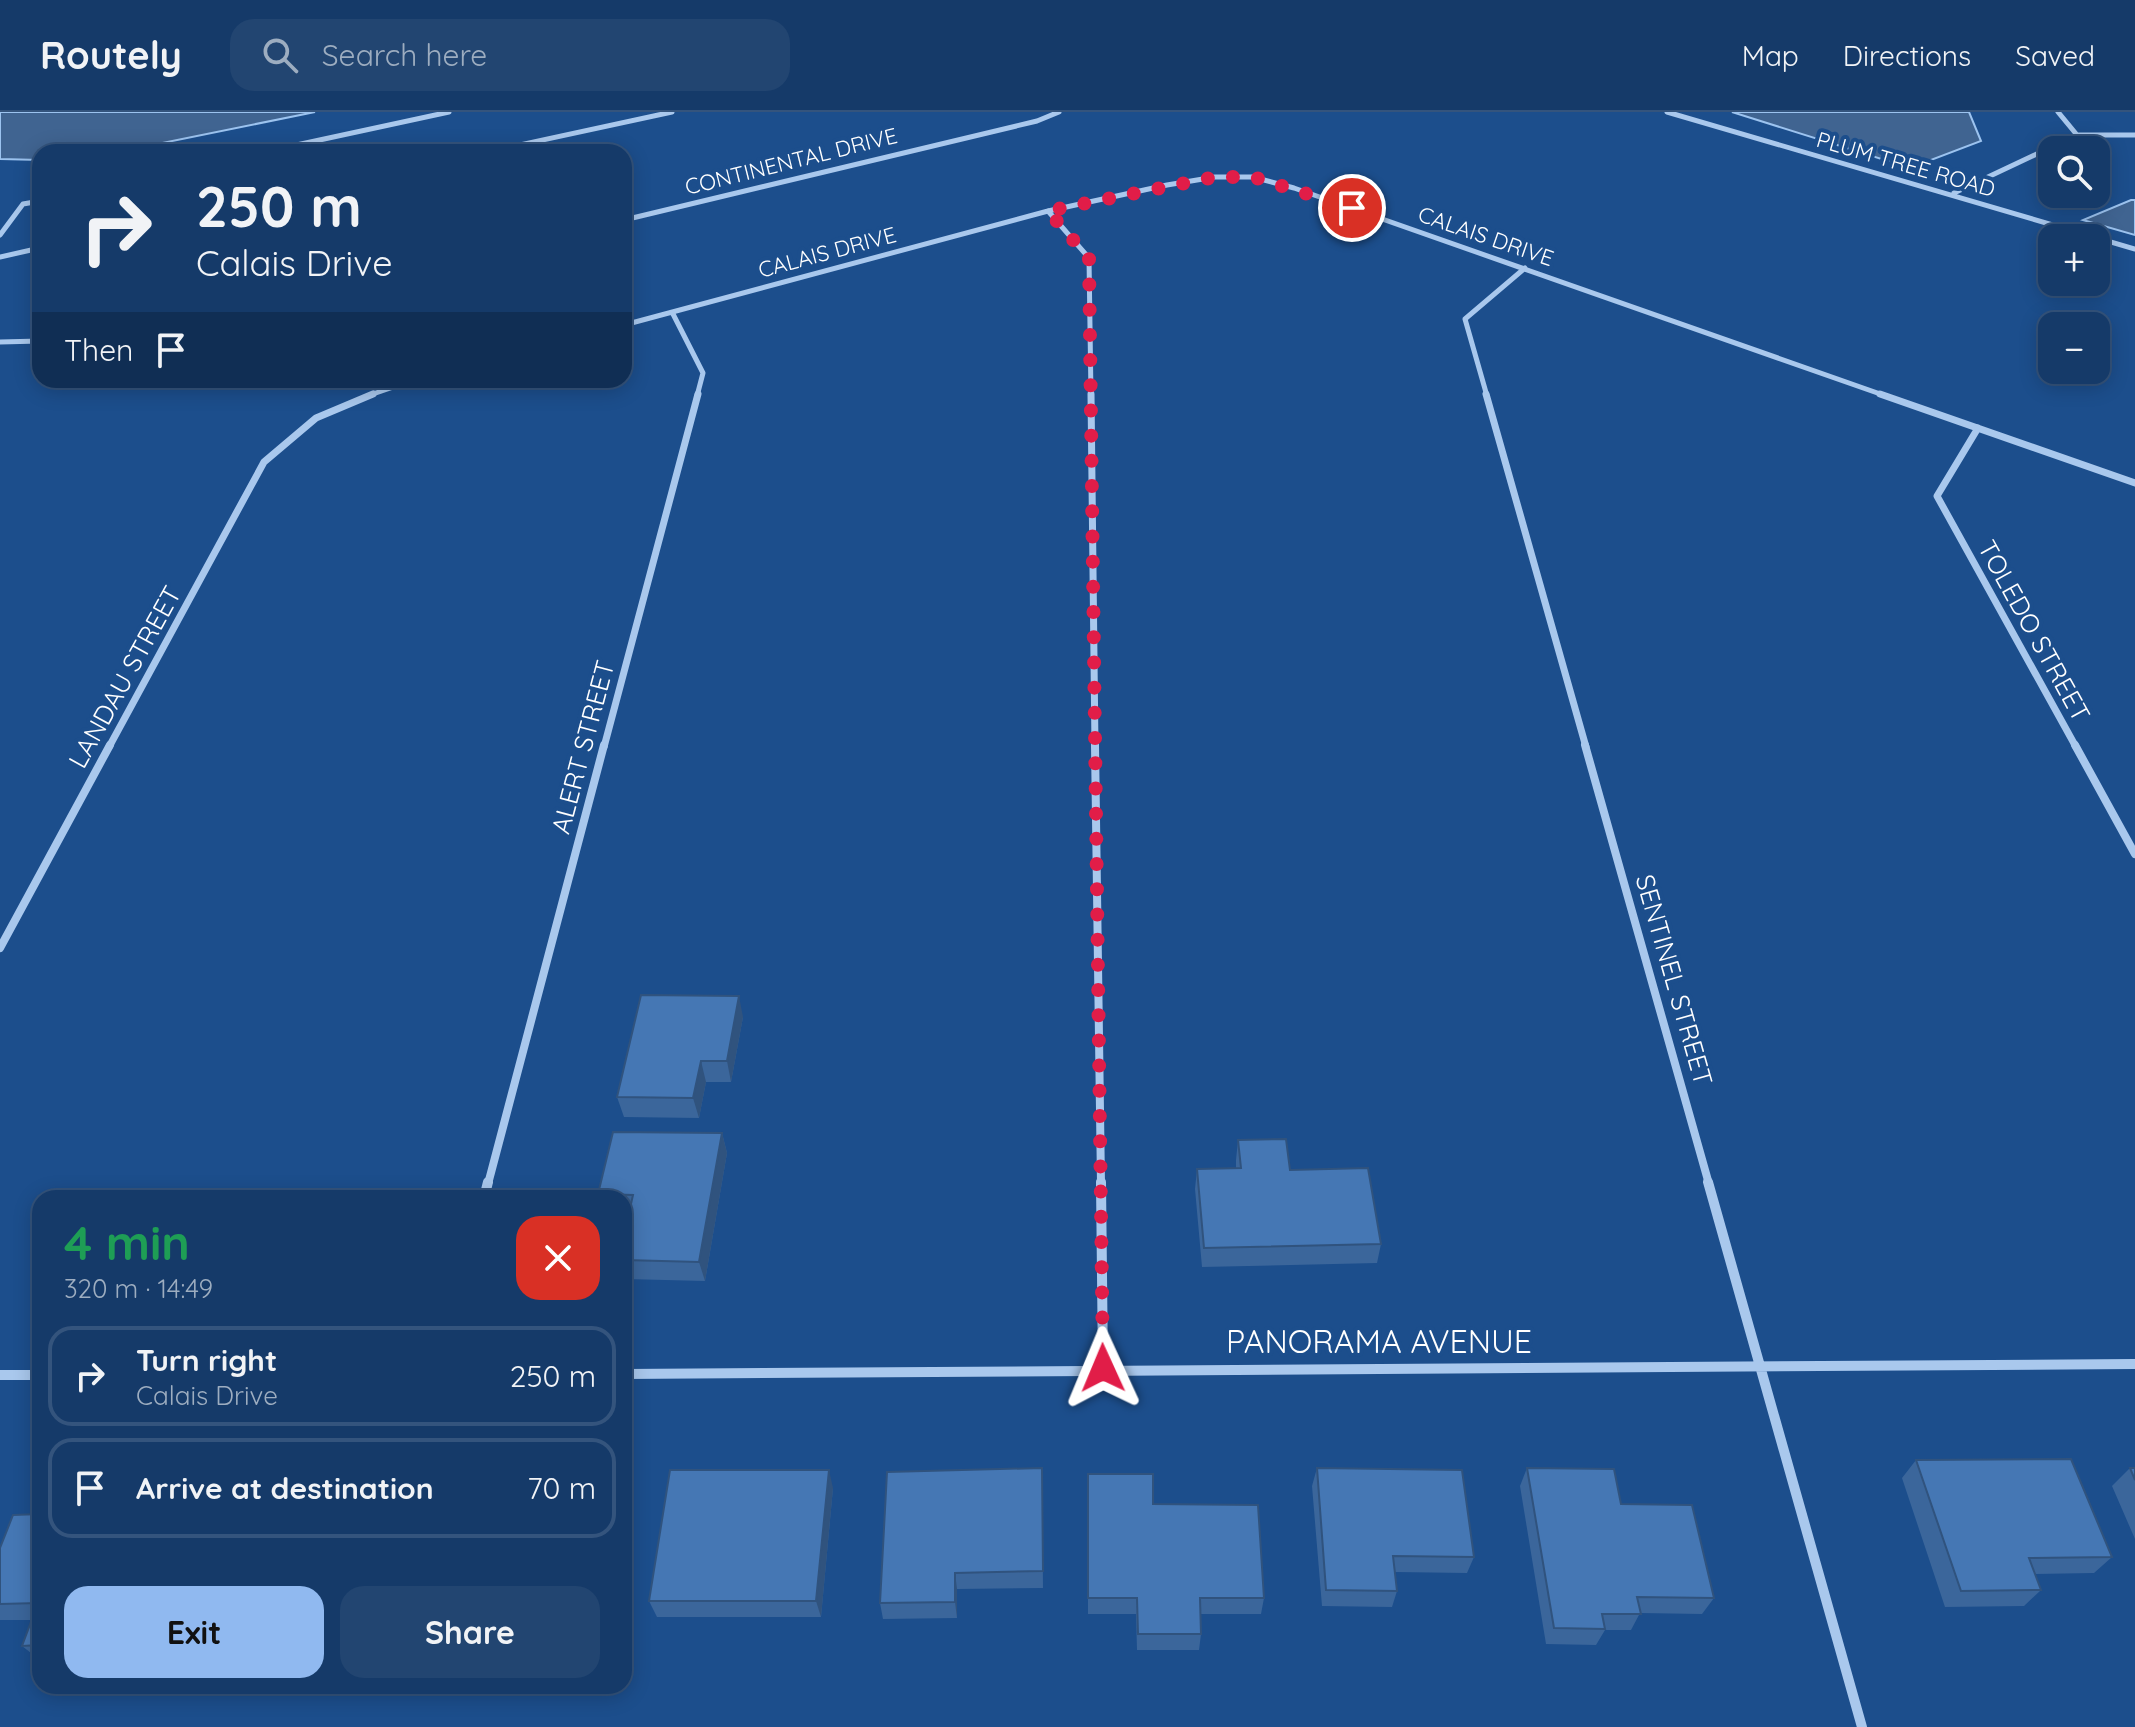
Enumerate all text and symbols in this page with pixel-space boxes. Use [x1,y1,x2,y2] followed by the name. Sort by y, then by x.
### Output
[230,19,790,91] search box
[40,31,182,79] text: Routely
[258,33,302,77] icon: search
[322,36,487,74] text: Search here
[1742,38,1799,73] text: Map
[1843,38,1971,73] text: Directions
[2015,38,2095,73] text: Saved
[682,121,900,201] street label: CONTINENTAL DRIVE
[1813,125,1999,203] street label: PLUM TREE ROAD
[2038,136,2110,384] map controls
[2038,136,2110,208] button: search
[196,171,362,241] text: 250 m
[1318,174,1386,242] pin
[64,176,168,280] icon: right
[1330,186,1374,230] icon: arrive
[1415,200,1557,272] street label: CALAIS DRIVE
[755,220,899,284] street label: CALAIS DRIVE
[2038,224,2110,296] button: +
[196,240,393,285] text: Calais Drive
[2038,312,2110,384] button: −
[149,328,193,372] icon: arrive
[64,331,133,369] text: Then
[1971,534,2098,727] street label: TOLEDO STREET
[61,580,188,774] street label: LANDAU STREET
[544,657,622,837] street label: ALERT STREET
[1629,870,1720,1089] street label: SENTINEL STREET
[64,1212,190,1272] text: 4 min
[516,1216,600,1300] button: close
[64,1272,213,1305] text: 320 m · 14:49
[1226,1321,1532,1361] street label: PANORAMA AVENUE
[1061,1326,1145,1410] position arrow
[136,1341,277,1379] text: Turn right
[68,1354,112,1398] icon: right
[510,1357,596,1395] text: 250 m
[136,1379,278,1412] text: Calais Drive
[68,1466,112,1510] icon: arrive
[136,1469,434,1507] text: Arrive at destination
[527,1469,596,1507] text: 70 m
[64,1586,324,1678] button: Exit
[340,1586,600,1678] button: Share

